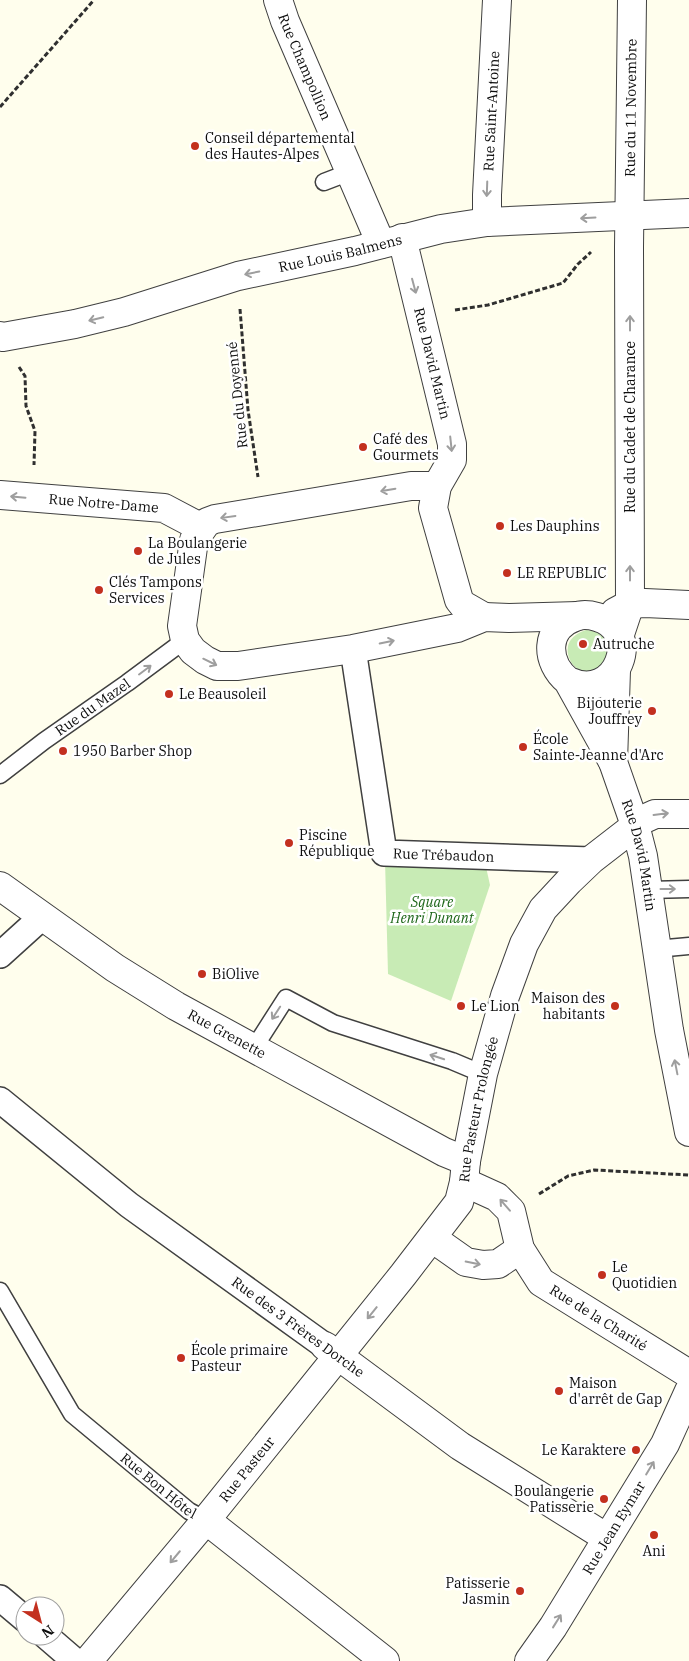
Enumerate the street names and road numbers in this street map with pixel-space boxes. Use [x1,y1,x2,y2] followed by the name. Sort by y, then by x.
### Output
[274,11,336,123] street label: Rue Champollion
[621,39,641,177] street label: Rue du 11 Novembre
[479,51,503,172] street label: Rue Saint-Antoine
[277,230,404,276] street label: Rue Louis Balmens
[410,306,455,421] street label: Rue David Martin
[222,341,252,449] street label: Rue du Doyenné
[621,341,639,513] street label: Rue du Cadet de Charance
[48,490,159,517] street label: Rue Notre-Dame
[52,674,134,740] street label: Rue du Mazel
[618,797,660,912] street label: Rue David Martin
[393,844,495,866] street label: Rue Trébaudon
[185,1005,269,1062] street label: Rue Grenette
[455,1034,502,1183] street label: Rue Pasteur Prolongée
[228,1273,368,1381] street label: Rue des 3 Frères Dorche
[546,1281,651,1355] street label: Rue de la Charité
[215,1432,279,1506] street label: Rue Pasteur
[117,1449,200,1522] street label: Rue Bon Hôtel
[578,1477,650,1578] street label: Rue Jean Eymar

